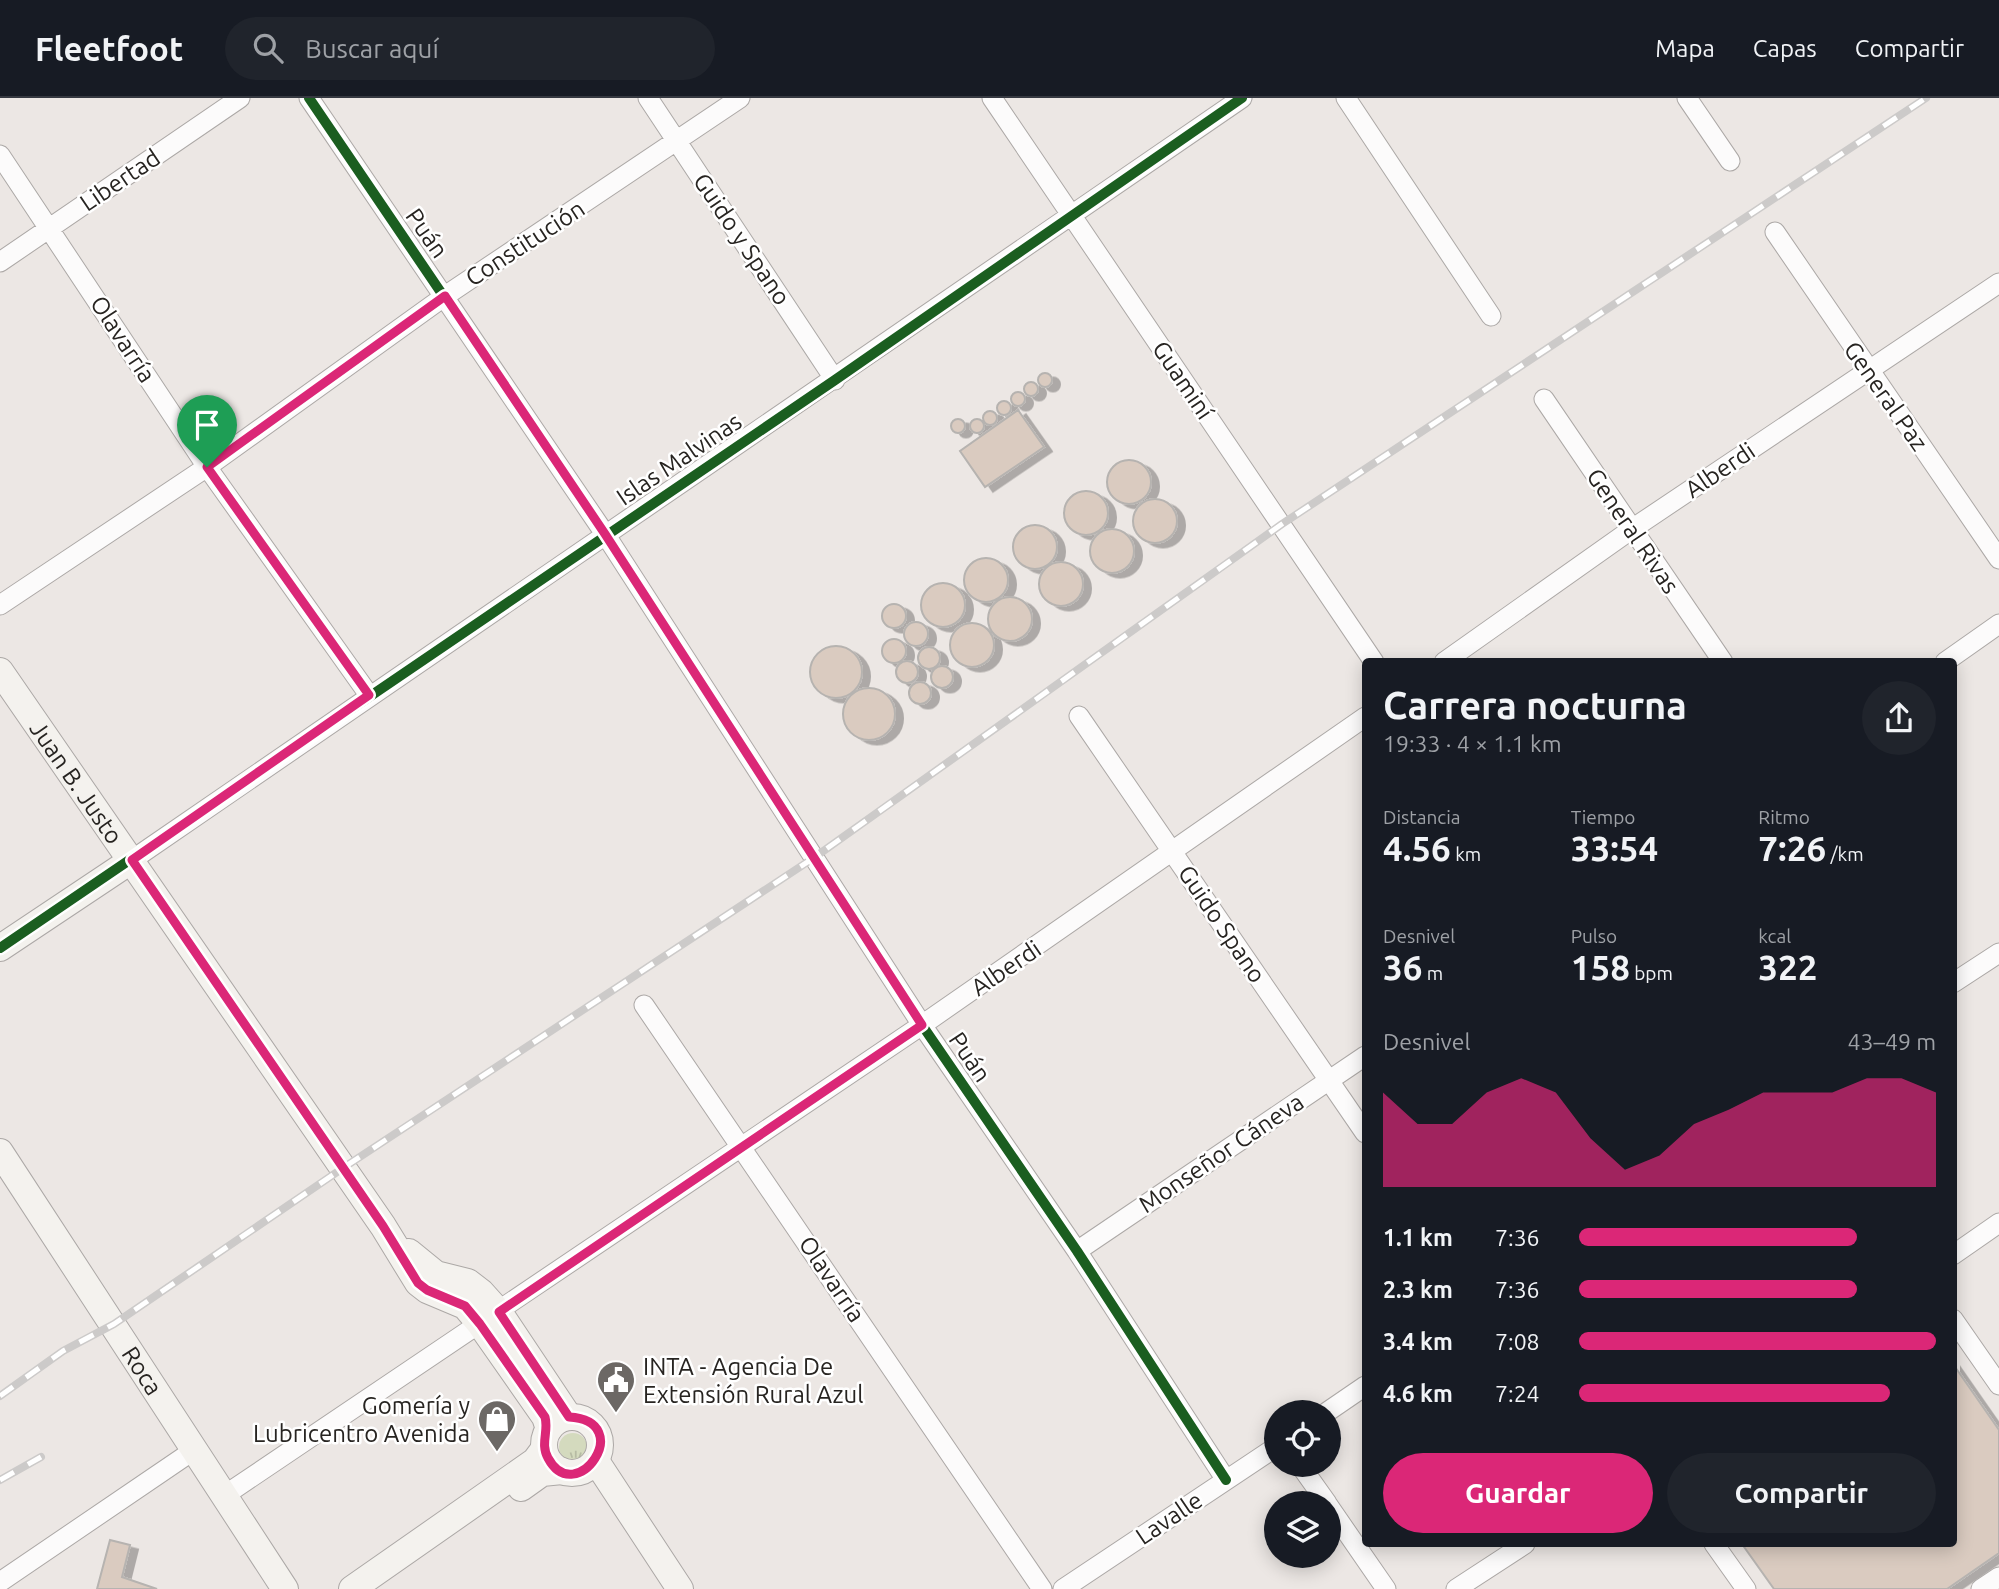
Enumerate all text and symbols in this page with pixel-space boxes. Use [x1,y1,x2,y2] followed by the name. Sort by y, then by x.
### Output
[225,17,715,80] search box
[249,29,287,67] icon: search
[35,30,183,67] text: Fleetfoot
[305,34,439,63] text: Buscar aquí
[1655,35,1715,62] text: Mapa
[1753,35,1817,62] text: Capas
[1855,35,1964,62] text: Compartir
[75,144,165,216] street label: Libertad
[688,168,796,310] street label: Guido y Spano
[461,195,589,291] street label: Constitución
[400,203,454,263] street label: Puán
[85,291,161,387] street label: Olavarría
[1147,336,1219,425] street label: Guaminí
[1839,336,1933,456] street label: General Paz
[177,395,237,467] pin
[188,406,226,444] icon: arrive
[612,407,746,511] street label: Islas Malvinas
[1680,437,1760,503] street label: Alberdi
[1581,464,1685,598] street label: General Rivas
[1862,681,1936,755] button: share
[1383,684,1687,726] text: Carrera nocturna
[25,716,128,849] street label: Juan B. Justo
[1383,731,1562,756] text: 19:33 · 4 × 1.1 km
[1383,806,1461,828] text: Distancia
[1571,806,1635,828] text: Tiempo
[1758,806,1810,828] text: Ritmo
[1383,828,1451,868] text: 4.56
[1571,828,1658,868] text: 33:54
[1758,828,1826,868] text: 7:26
[1451,843,1481,865] text: km
[1826,843,1864,865] text: /km
[1173,860,1271,988] street label: Guido Spano
[1383,925,1455,947] text: Desnivel
[1571,925,1617,947] text: Pulso
[1758,925,1791,947] text: kcal
[966,935,1046,1001] street label: Alberdi
[1383,947,1422,987] text: 36
[1571,947,1630,987] text: 158
[1758,947,1818,987] text: 322
[1422,962,1443,984] text: m
[1630,962,1673,984] text: bpm
[944,1027,996,1087] street label: Puán
[1383,1029,1471,1054] text: Desnivel
[1848,1029,1936,1054] text: 43–49 m
[1134,1088,1308,1218] street label: Monseñor Cáneva
[1383,1225,1453,1250] text: 1.1 km
[1495,1225,1540,1250] text: 7:36
[794,1231,870,1327] street label: Olavarría
[1383,1277,1453,1302] text: 2.3 km
[1495,1277,1540,1302] text: 7:36
[1383,1329,1453,1354] text: 3.4 km
[1495,1329,1540,1354] text: 7:08
[117,1341,168,1400] street label: Roca
[643,1353,864,1408] place label: INTA - Agencia De Extensión Rural Azul
[595,1359,637,1414] public building icon: INTA - Agencia De Extensión Rural Azul
[1383,1381,1453,1406] text: 4.6 km
[1495,1381,1540,1406] text: 7:24
[253,1392,470,1447] place label: Gomería y Lubricentro Avenida
[476,1398,518,1453] shop icon: Gomería y Lubricentro Avenida
[1264,1400,1341,1568] map controls
[1264,1400,1341,1477] button: locate
[1383,1453,1653,1533] button: Guardar
[1667,1453,1936,1533] button: Compartir
[1131,1486,1207,1550] street label: Lavalle
[1264,1491,1341,1568] button: layers

